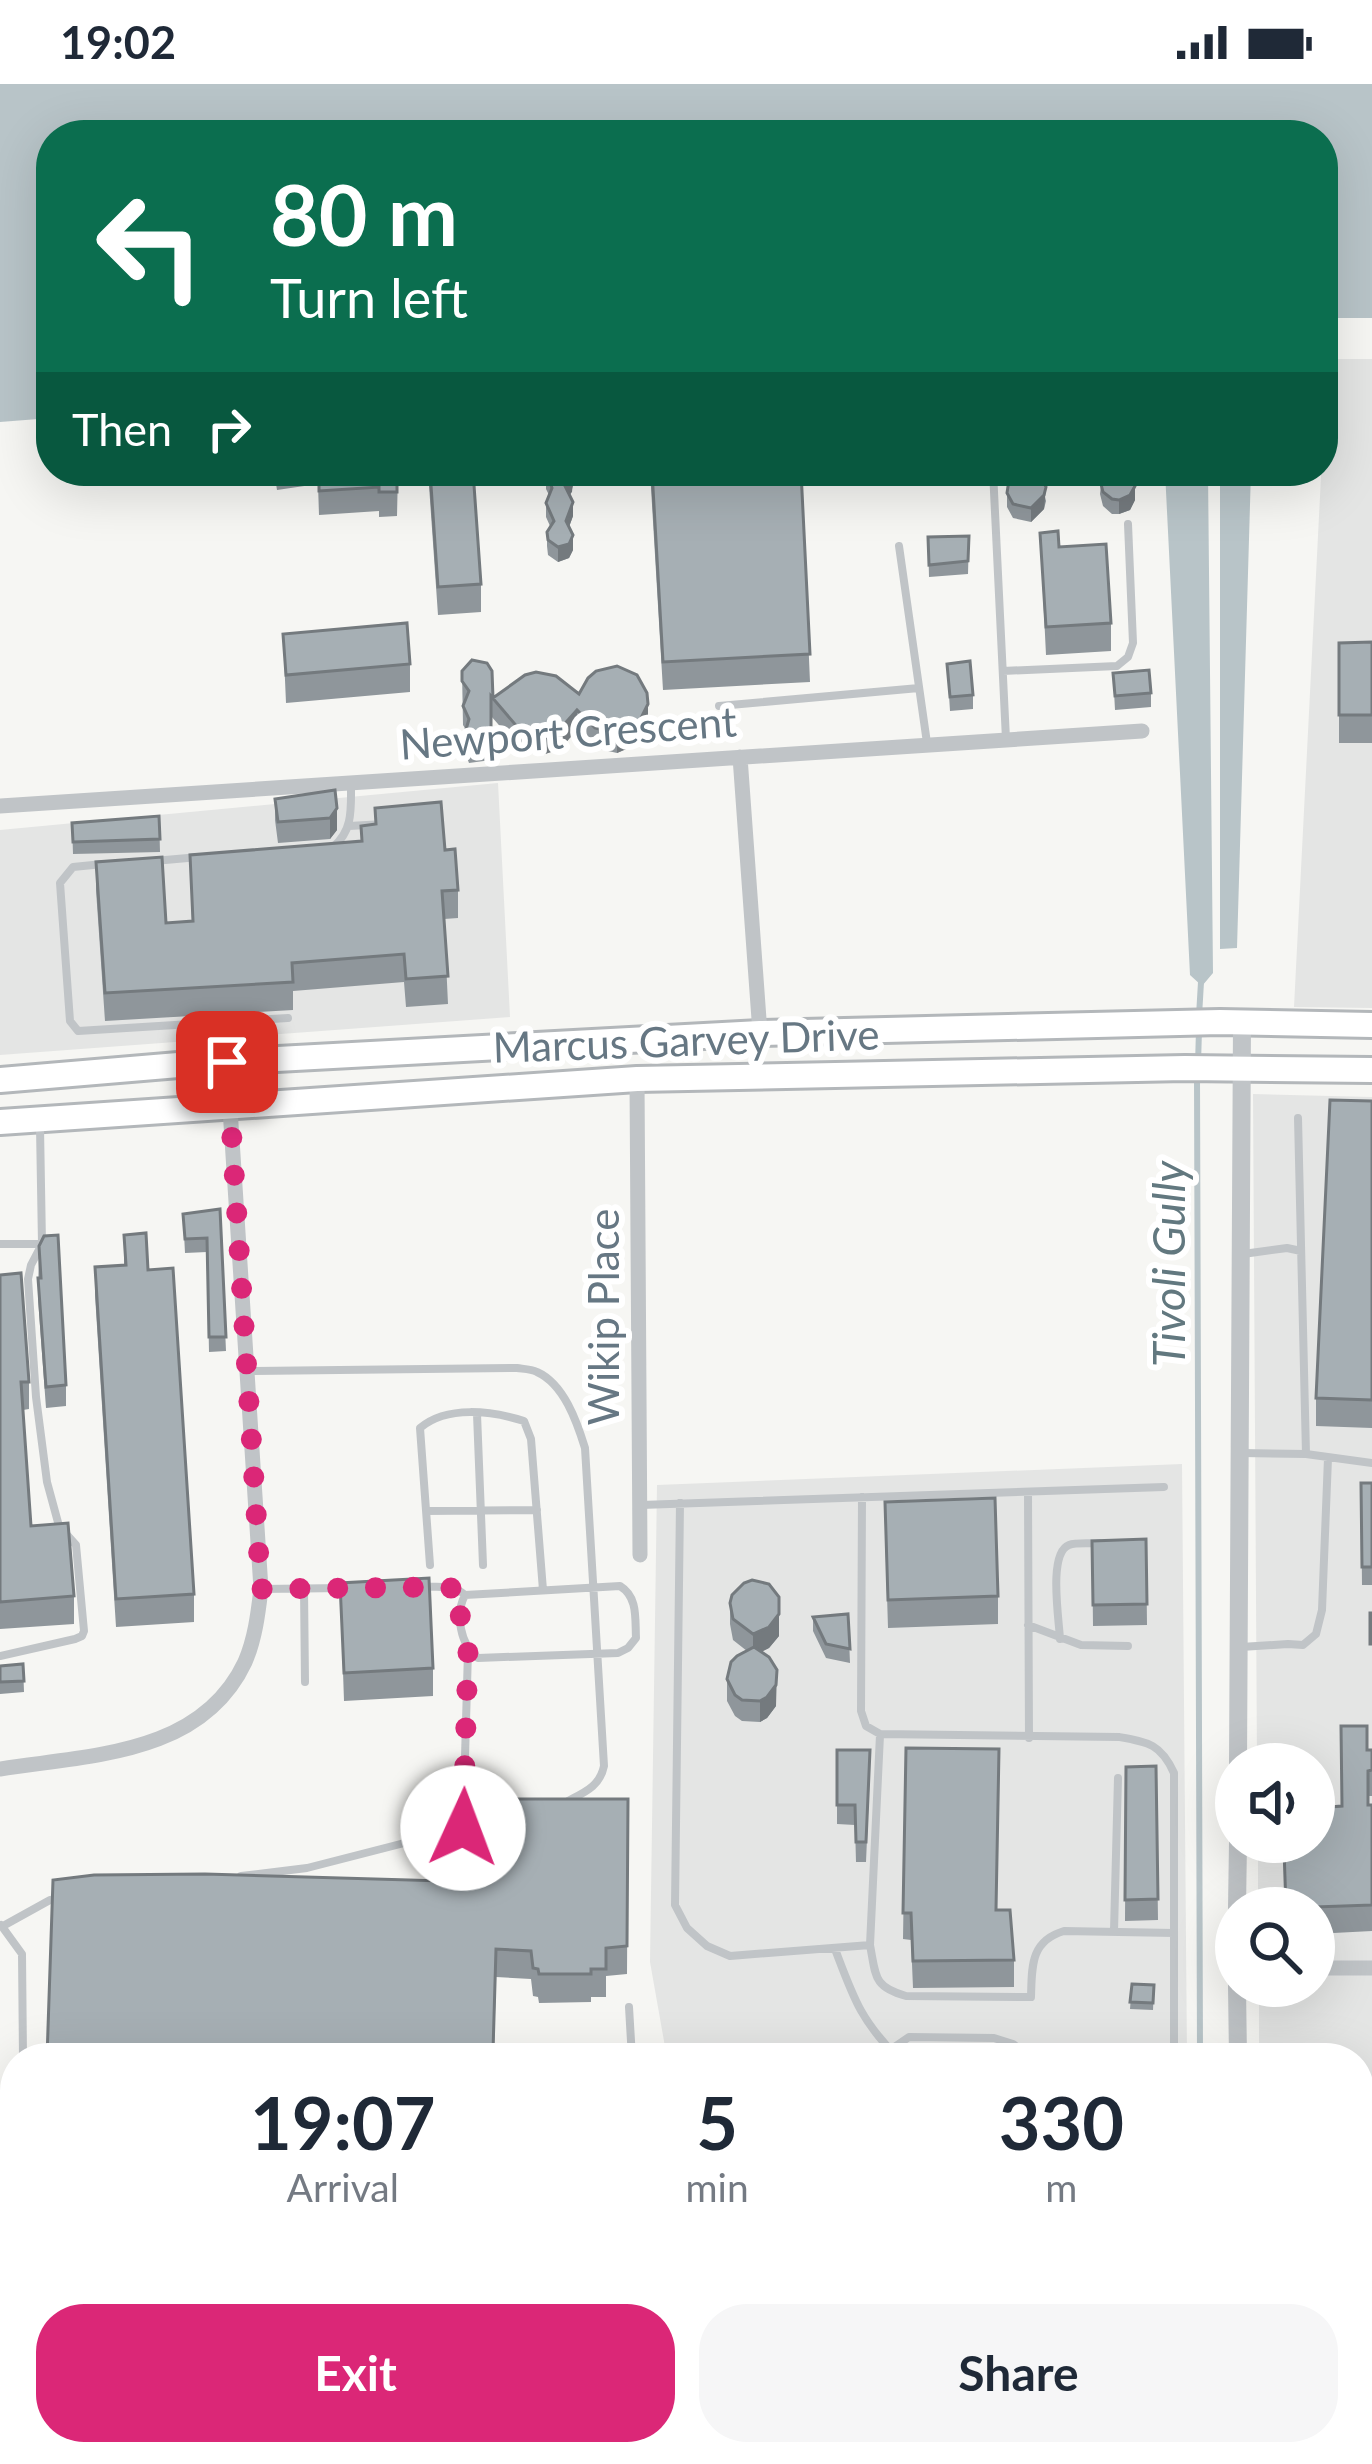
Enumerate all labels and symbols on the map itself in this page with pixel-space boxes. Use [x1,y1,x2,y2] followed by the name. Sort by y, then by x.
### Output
[398,695,738,769] street label: Newport Crescent
[492,1008,880,1072] street label: Marcus Garvey Drive
[176,1011,278,1113] pin
[1141,1159,1195,1367] water label: Tivoli Gully
[578,1209,628,1425] street label: Wikip Place
[400,1765,526,1891] position arrow

